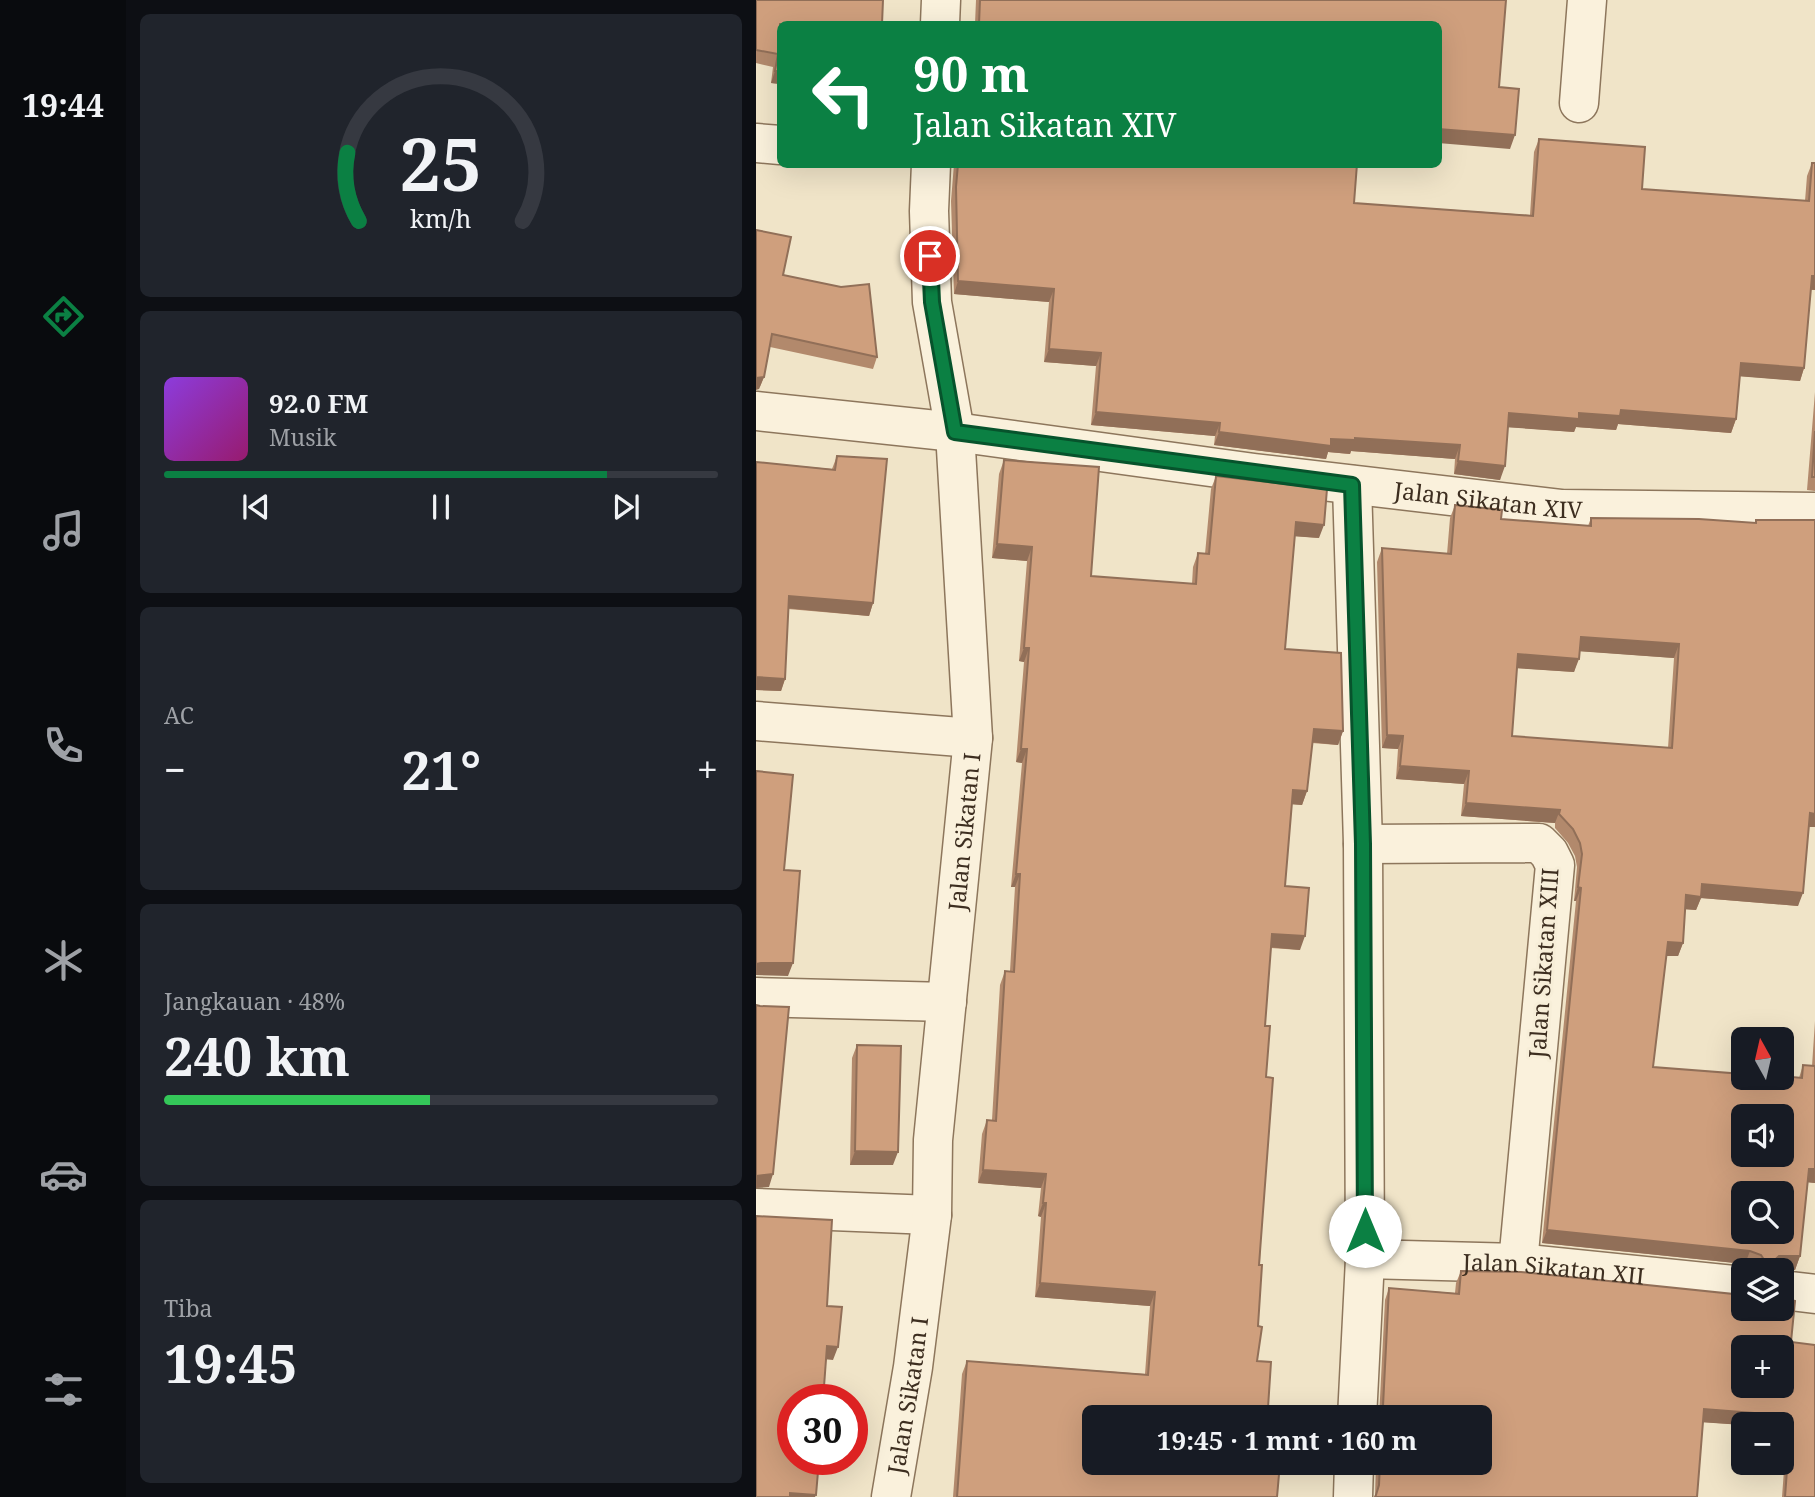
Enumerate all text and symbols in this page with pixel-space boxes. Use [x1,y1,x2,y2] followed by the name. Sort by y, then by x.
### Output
[913,40,1029,106] text: 90 m
[798,49,889,140] icon: left
[22,83,104,126] text: 19:44
[913,103,1176,146] text: Jalan Sikatan XIV
[400,114,482,213] text: 25
[410,201,472,235] text: km/h
[900,226,960,286] pin
[911,237,949,275] icon: arrive
[39,292,88,341] icon: directions
[269,385,368,421] text: 92.0 FM
[269,421,336,453] text: Musik
[1392,473,1583,525] street label: Jalan Sikatan XIV
[237,488,275,526] icon: previous
[422,488,460,526] icon: pause
[607,488,645,526] icon: next
[39,506,88,555] icon: music
[164,699,194,731] text: AC
[39,721,88,770] icon: phone
[402,734,481,805] text: 21°
[164,743,186,795] text: −
[697,743,718,795] text: +
[940,751,987,913] street label: Jalan Sikatan I
[1520,867,1566,1060] street label: Jalan Sikatan XIII
[39,936,88,985] icon: climate
[164,985,345,1017] text: Jangkauan · 48%
[164,1020,350,1091] text: 240 km
[1731,1027,1794,1090] north arrow
[1731,1027,1794,1475] map controls
[1731,1104,1794,1167] button: sound
[39,1150,88,1199] icon: car
[1731,1181,1794,1244] button: search
[1328,1194,1402,1268] position arrow
[1461,1246,1646,1292] street label: Jalan Sikatan XII
[1731,1258,1794,1321] button: layers
[164,1292,213,1324] text: Tiba
[879,1315,935,1477] street label: Jalan Sikatan I
[164,1327,297,1398] text: 19:45
[1731,1335,1794,1398] button: +
[39,1365,88,1414] icon: filters
[777,1384,868,1475] speed limit sign: 30
[1731,1412,1794,1475] button: −
[1157,1422,1417,1458] text: 19:45 · 1 mnt · 160 m

